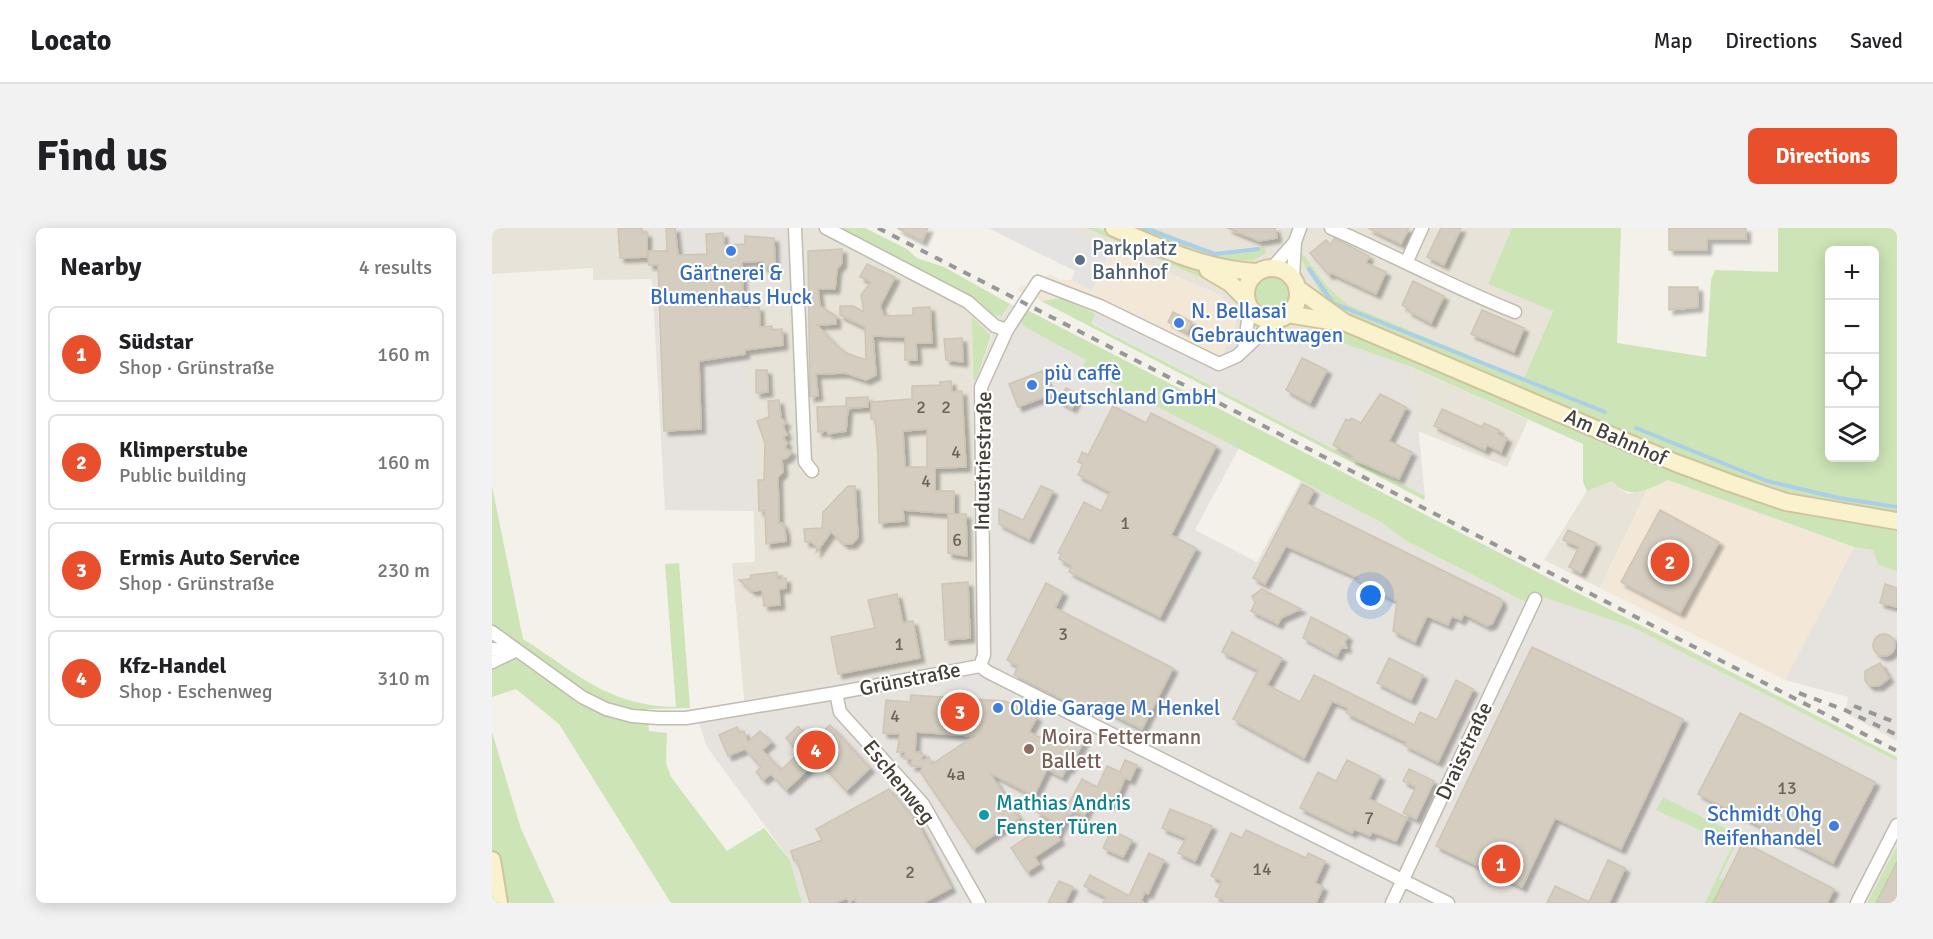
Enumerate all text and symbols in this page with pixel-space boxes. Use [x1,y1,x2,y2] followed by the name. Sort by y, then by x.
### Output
[30,24,111,58] text: Locato
[1654,28,1692,54] text: Map
[1725,28,1817,54] text: Directions
[1850,28,1903,54] text: Saved
[1748,128,1897,184] button: Directions
[36,131,167,182] text: Find us
[1092,235,1177,285] place label: Parkplatz Bahnhof
[724,244,738,258] marker: Gärtnerei & Blumenhaus Huck
[1825,246,1879,462] map controls
[1825,246,1879,300] button: +
[60,251,141,283] text: Nearby
[1073,253,1087,267] marker: Parkplatz Bahnhof
[359,255,432,280] text: 4 results
[650,260,813,310] place label: Gärtnerei & Blumenhaus Huck
[1191,298,1343,348] place label: N. Bellasai Gebrauchtwagen
[1825,300,1879,354] button: −
[1172,316,1186,330] marker: N. Bellasai Gebrauchtwagen
[119,328,193,355] text: Südstar
[76,342,87,367] text: 1
[377,342,430,367] text: 160 m
[1825,354,1879,408] button: locate
[119,355,275,380] text: Shop · Grünstraße
[1044,360,1217,410] place label: più caffè Deutschland GmbH
[1025,378,1039,392] marker: più caffè Deutschland GmbH
[969,391,997,531] street label: Industriestraße
[916,396,926,418] house number: 2
[941,396,951,418] house number: 2
[1561,403,1672,472] street label: Am Bahnhof
[1825,408,1879,462] button: layers
[119,436,248,463] text: Klimperstube
[951,441,961,463] house number: 4
[76,450,87,475] text: 2
[377,450,430,475] text: 160 m
[119,463,247,488] text: Public building
[921,470,931,492] house number: 4
[1120,512,1130,534] house number: 1
[952,529,962,551] house number: 6
[1650,540,1690,584] pin: 2
[119,544,300,571] text: Ermis Auto Service
[76,558,87,583] text: 3
[377,558,430,583] text: 230 m
[119,571,275,596] text: Shop · Grünstraße
[1356,581,1385,610] your location
[1058,623,1068,645] house number: 3
[894,633,904,655] house number: 1
[119,652,226,679] text: Kfz-Handel
[857,656,963,702] street label: Grünstraße
[76,666,87,691] text: 4
[377,666,430,691] text: 310 m
[119,679,273,704] text: Shop · Eschenweg
[940,690,980,734] pin: 3
[1010,695,1220,721] place label: Oldie Garage M. Henkel
[1430,698,1498,804] street label: Draisstraße
[991,701,1005,715] marker: Oldie Garage M. Henkel
[890,705,900,727] house number: 4
[1041,724,1201,774] place label: Moira Fettermann Ballett
[796,728,836,772] pin: 4
[857,735,941,829] street label: Eschenweg
[1022,742,1036,756] marker: Moira Fettermann Ballett
[947,763,965,785] house number: 4a
[1777,777,1797,799] house number: 13
[996,790,1131,840] place label: Mathias Andris Fenster Türen
[1703,801,1822,851] place label: Schmidt Ohg Reifenhandel
[1364,807,1374,829] house number: 7
[977,808,991,822] marker: Mathias Andris Fenster Türen
[1827,819,1841,833] marker: Schmidt Ohg Reifenhandel
[1482,842,1520,886] pin: 1
[1252,858,1272,880] house number: 14
[905,861,915,883] house number: 2

